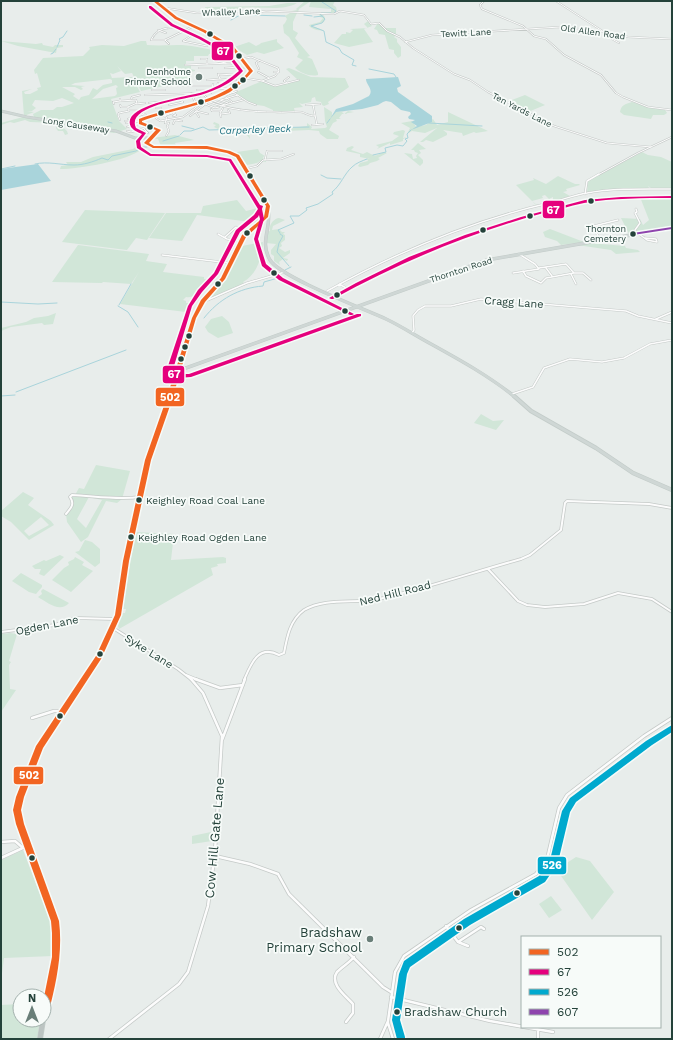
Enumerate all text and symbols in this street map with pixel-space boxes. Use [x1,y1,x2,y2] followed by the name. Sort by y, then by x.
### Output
[202,6,260,18] street label: Whalley Lane
[560,23,626,41] street label: Old Allen Road
[440,27,492,39] street label: Tewitt Lane
[205,29,215,39] unlabelled marker
[211,41,234,61] line badge: 67
[216,45,230,58] text: 67
[234,51,244,61] unlabelled marker
[125,67,191,87] place label: Denholme Primary School
[194,72,204,82] marker: Denholme Primary School
[238,75,248,85] unlabelled marker
[230,81,240,91] unlabelled marker
[491,91,553,129] street label: Ten Yards Lane
[196,97,206,107] unlabelled marker
[156,108,166,118] unlabelled marker
[42,115,111,135] street label: Long Causeway
[145,122,155,132] unlabelled marker
[219,123,292,136] water label: Carperley Beck
[245,171,255,181] unlabelled marker
[259,195,269,205] unlabelled marker
[586,196,596,206] unlabelled marker
[542,200,565,219] line badge: 67
[546,204,560,217] text: 67
[525,211,535,221] unlabelled marker
[584,224,626,244] place label: Thornton Cemetery
[478,225,488,235] unlabelled marker
[242,228,252,238] unlabelled marker
[628,229,638,239] marker: Thornton Cemetery
[428,255,494,285] street label: Thornton Road
[269,268,279,278] unlabelled marker
[213,279,223,289] unlabelled marker
[332,290,342,300] unlabelled marker
[484,294,544,311] street label: Cragg Lane
[340,306,350,316] unlabelled marker
[184,331,194,341] unlabelled marker
[180,342,190,352] unlabelled marker
[176,354,186,364] unlabelled marker
[162,365,185,384] line badge: 67
[167,368,181,381] text: 67
[155,387,185,407] line badge: 502
[160,391,180,404] text: 502
[134,495,144,505] marker: Keighley Road Coal Lane
[146,495,265,506] place label: Keighley Road Coal Lane
[126,532,136,542] marker: Keighley Road Ogden Lane
[138,532,267,543] place label: Keighley Road Ogden Lane
[358,578,432,609] street label: Ned Hill Road
[15,613,80,638] street label: Ogden Lane
[122,631,175,671] street label: Syke Lane
[95,649,105,659] unlabelled marker
[55,711,65,721] unlabelled marker
[13,766,44,785] line badge: 502
[19,769,39,782] text: 502
[202,777,227,899] street label: Cow Hill Gate Lane
[27,853,37,863] unlabelled marker
[537,856,567,875] line badge: 526
[542,859,562,872] text: 526
[512,888,522,898] unlabelled marker
[454,923,464,933] unlabelled marker
[266,925,362,955] place label: Bradshaw Primary School
[365,934,375,944] marker: Bradshaw Primary School
[521,936,661,1028] legend
[557,945,578,959] text: 502
[557,965,571,979] text: 67
[557,985,578,999] text: 526
[12,988,52,1028] north arrow
[28,992,36,1005] text: N
[404,1005,507,1019] place label: Bradshaw Church
[557,1005,579,1019] text: 607
[392,1007,402,1017] marker: Bradshaw Church

